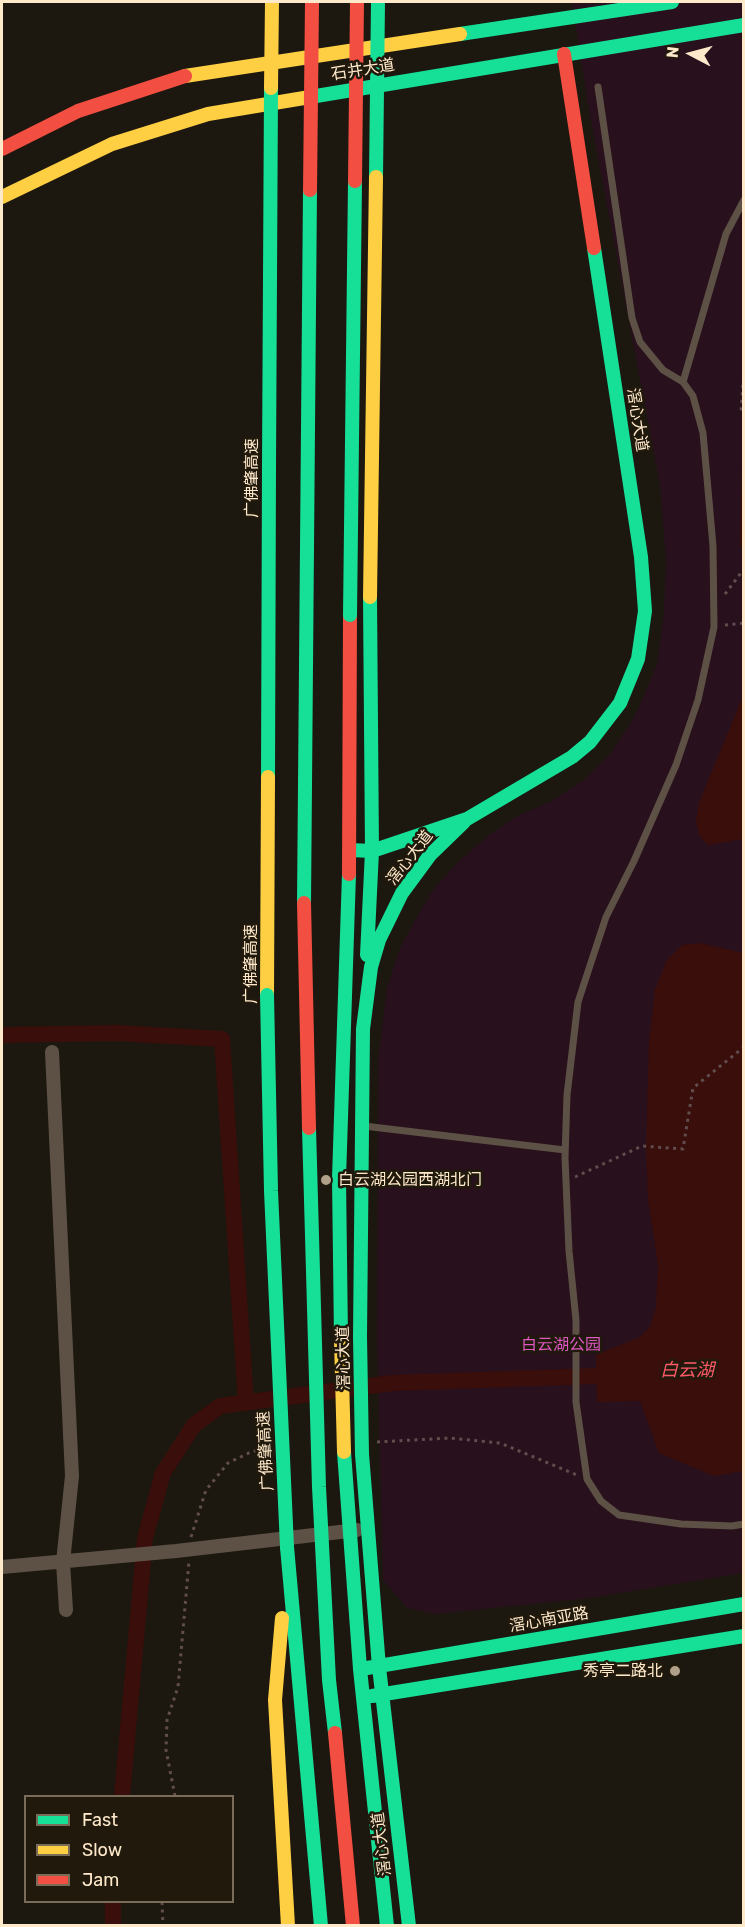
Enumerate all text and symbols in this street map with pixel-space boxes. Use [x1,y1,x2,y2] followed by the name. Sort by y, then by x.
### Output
[661,24,721,84] north arrow
[663,45,683,59] text: N
[330,56,396,84] street label: 石井大道
[623,387,651,453] street label: 滘心大道
[242,438,262,518] street label: 广佛肇高速
[383,827,437,889] street label: 滘心大道
[241,924,261,1004] street label: 广佛肇高速
[338,1170,482,1190] place label: 白云湖公园西湖北门
[319,1173,333,1187] marker: 白云湖公园西湖北门
[334,1326,354,1390] street label: 滘心大道
[521,1335,601,1355] park label: 白云湖公园
[660,1360,714,1382] water label: 白云湖
[254,1411,278,1491] street label: 广佛肇高速
[508,1604,590,1636] street label: 滘心南亚路
[583,1661,663,1681] place label: 秀亭二路北
[668,1664,682,1678] marker: 秀亭二路北
[24,1795,234,1903] legend
[82,1809,118,1831] text: Fast
[369,1811,395,1877] street label: 滘心大道
[82,1839,122,1861] text: Slow
[82,1869,119,1891] text: Jam

